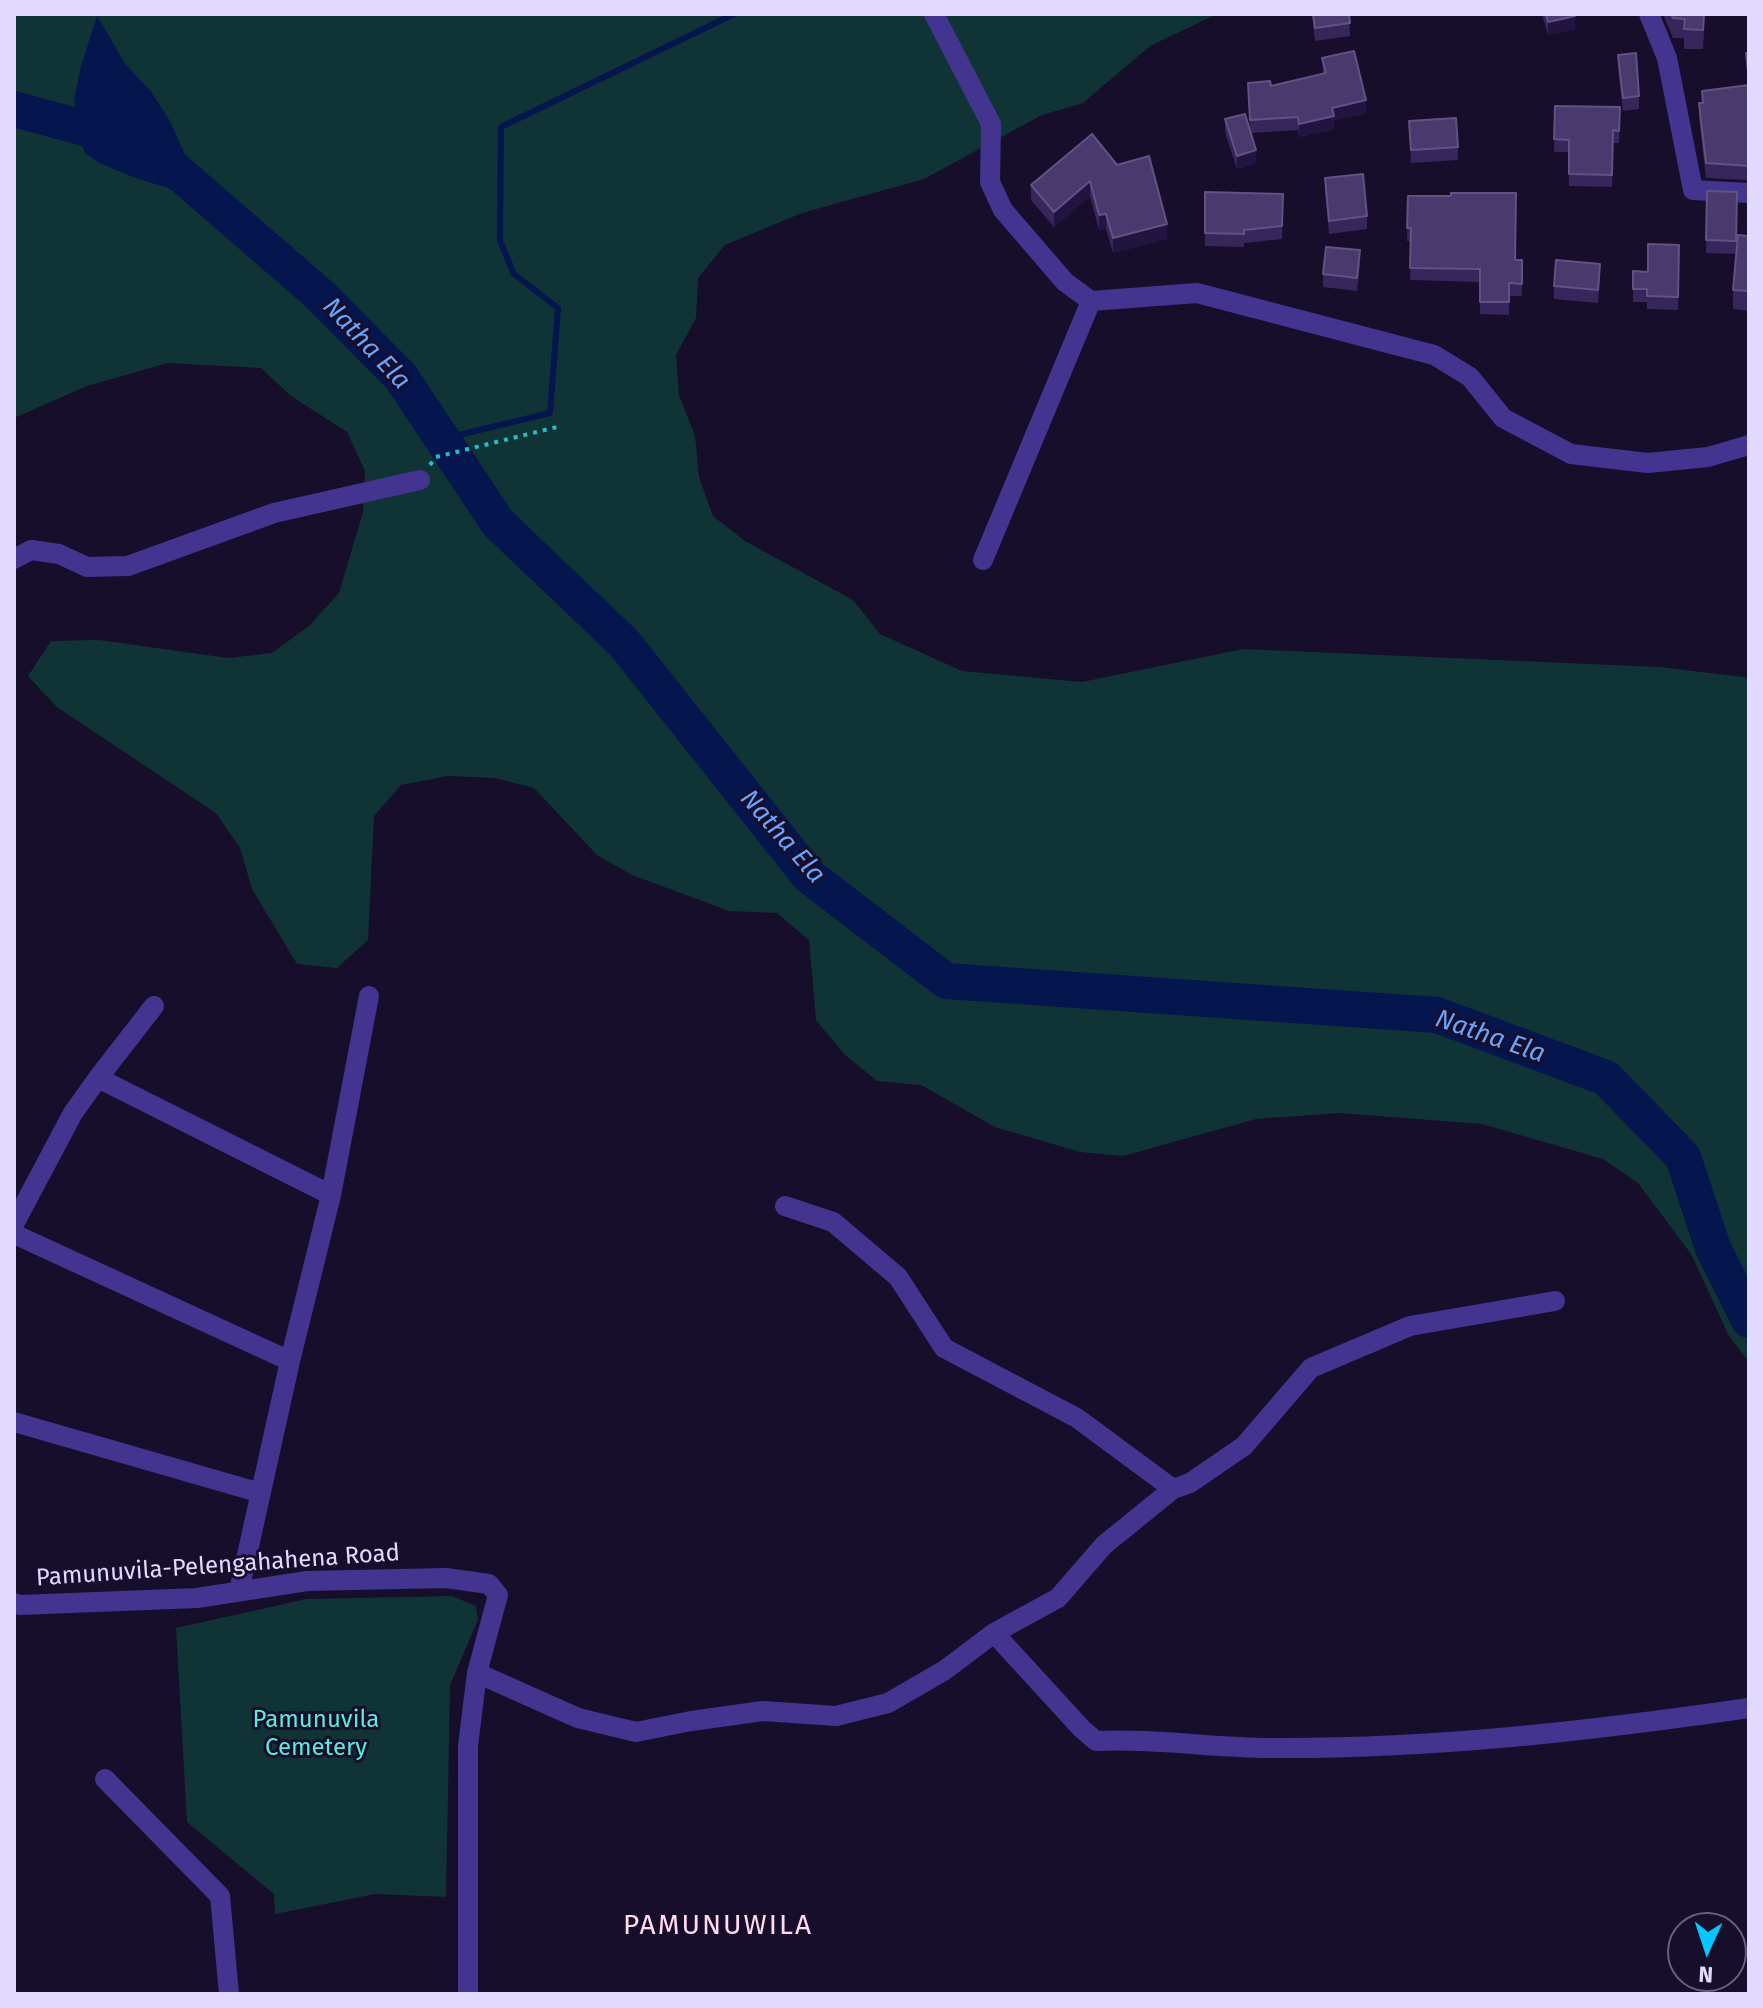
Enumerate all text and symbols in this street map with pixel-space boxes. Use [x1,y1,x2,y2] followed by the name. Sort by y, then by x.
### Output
[316,292,416,396] water label: Natha Ela
[733,784,831,890] water label: Natha Ela
[1431,1004,1549,1070] water label: Natha Ela
[35,1539,401,1593] street label: Pamunuvila-Pelengahahena Road
[253,1706,379,1762] park label: Pamunuvila Cemetery
[623,1909,813,1943] district label: PAMUNUWILA
[1667,1912,1747,1992] north arrow
[1698,1961,1714,1988] text: N

